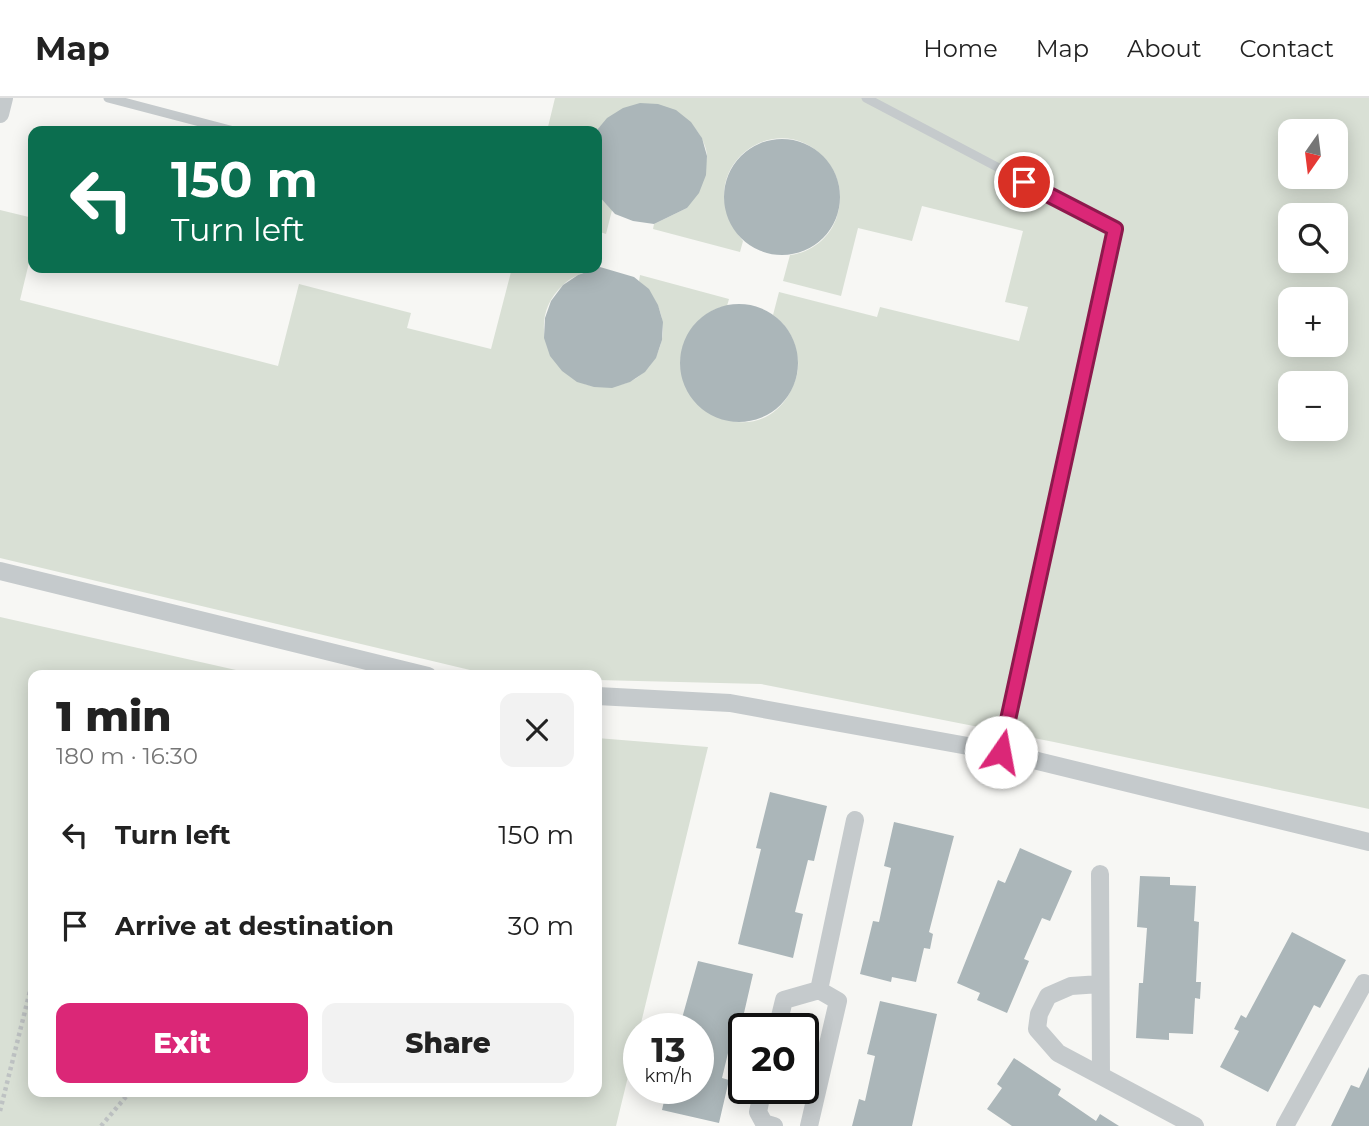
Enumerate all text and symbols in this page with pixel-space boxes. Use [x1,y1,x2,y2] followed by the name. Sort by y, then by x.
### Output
[35,28,110,68] text: Map
[923,34,998,63] text: Home
[1036,34,1089,63] text: Map
[1127,34,1201,63] text: About
[1239,34,1334,63] text: Contact
[1278,119,1348,189] north arrow
[1278,119,1348,441] map controls
[171,150,318,209] text: 150 m
[994,152,1054,212] pin
[56,154,147,245] icon: left
[1005,163,1043,201] icon: arrive
[1278,203,1348,273] button: search
[171,210,305,249] text: Turn left
[1278,287,1348,357] button: +
[1278,371,1348,441] button: −
[56,690,172,742] text: 1 min
[500,693,574,767] button: close
[964,715,1038,789] position arrow
[56,742,198,770] text: 180 m · 16:30
[56,816,94,854] icon: left
[115,819,231,851] text: Turn left
[498,819,574,851] text: 150 m
[56,907,94,945] icon: arrive
[115,910,394,942] text: Arrive at destination
[508,910,574,942] text: 30 m
[56,1003,308,1083] button: Exit
[322,1003,574,1083] button: Share
[728,1013,819,1104] speed limit sign: 20
[651,1028,686,1071] text: 13
[644,1065,693,1087] text: km/h

